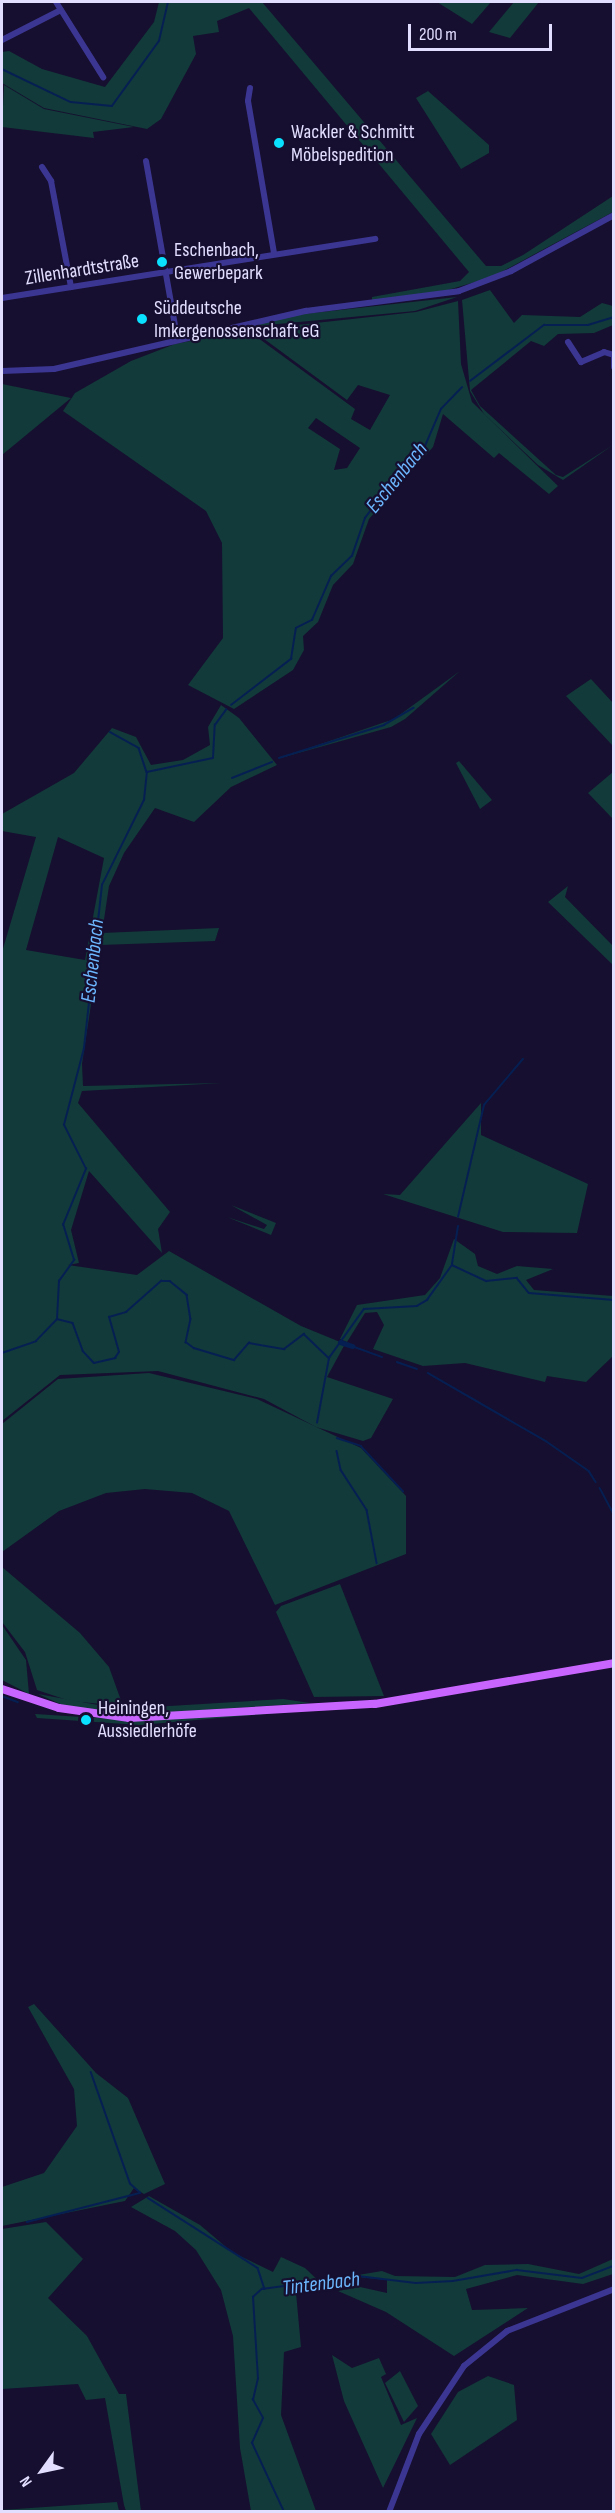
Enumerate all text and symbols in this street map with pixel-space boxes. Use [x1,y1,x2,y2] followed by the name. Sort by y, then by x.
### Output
[411,12,555,50] scale bar
[419,24,457,45] text: 200 m
[291,120,415,167] place label: Wackler & Schmitt Möbelspedition
[272,136,286,150] marker: Wackler & Schmitt Möbelspedition
[174,238,263,285] place label: Eschenbach, Gewerbepark
[23,249,141,291] street label: Zillenhardtstraße
[155,255,169,269] marker: Eschenbach, Gewerbepark
[154,296,320,343] place label: Süddeutsche Imkergenossenschaft eG
[135,312,149,326] marker: Süddeutsche Imkergenossenschaft eG
[361,437,433,519] water label: Eschenbach
[76,918,110,1004] water label: Eschenbach
[98,1696,197,1743] place label: Heiningen, Aussiedlerhöfe
[79,1713,93,1727] marker: Heiningen, Aussiedlerhöfe
[281,2267,361,2301] water label: Tintenbach
[12,2441,72,2501] north arrow
[16,2472,37,2490] text: N

